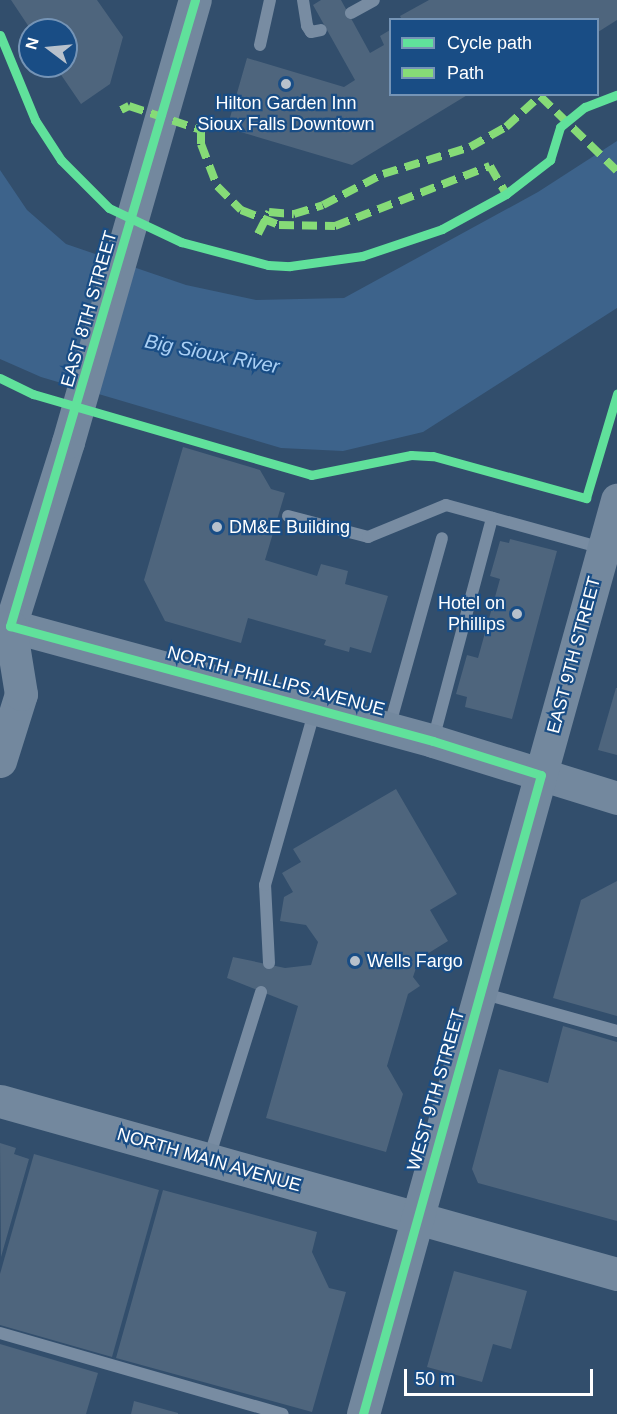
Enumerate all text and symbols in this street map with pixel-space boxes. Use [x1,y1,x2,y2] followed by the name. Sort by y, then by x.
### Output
[18,18,78,78] north arrow
[389,18,599,96] legend
[447,33,532,53] text: Cycle path
[22,36,42,51] text: N
[447,63,484,83] text: Path
[279,77,293,91] marker: Hilton Garden Inn Sioux Falls Downtown
[197,93,375,136] place label: Hilton Garden Inn Sioux Falls Downtown
[56,228,122,390] street label: EAST 8TH STREET
[143,329,281,379] water label: Big Sioux River
[229,516,350,538] place label: DM&E Building
[210,520,224,534] marker: DM&E Building
[543,574,605,736] street label: EAST 9TH STREET
[438,593,505,636] place label: Hotel on Phillips
[510,607,524,621] marker: Hotel on Phillips
[164,641,388,721] street label: NORTH PHILLIPS AVENUE
[367,950,463,972] place label: Wells Fargo
[348,954,362,968] marker: Wells Fargo
[403,1007,469,1173] street label: WEST 9TH STREET
[114,1123,304,1197] street label: NORTH MAIN AVENUE
[407,1357,596,1395] scale bar
[415,1369,455,1389] text: 50 m

